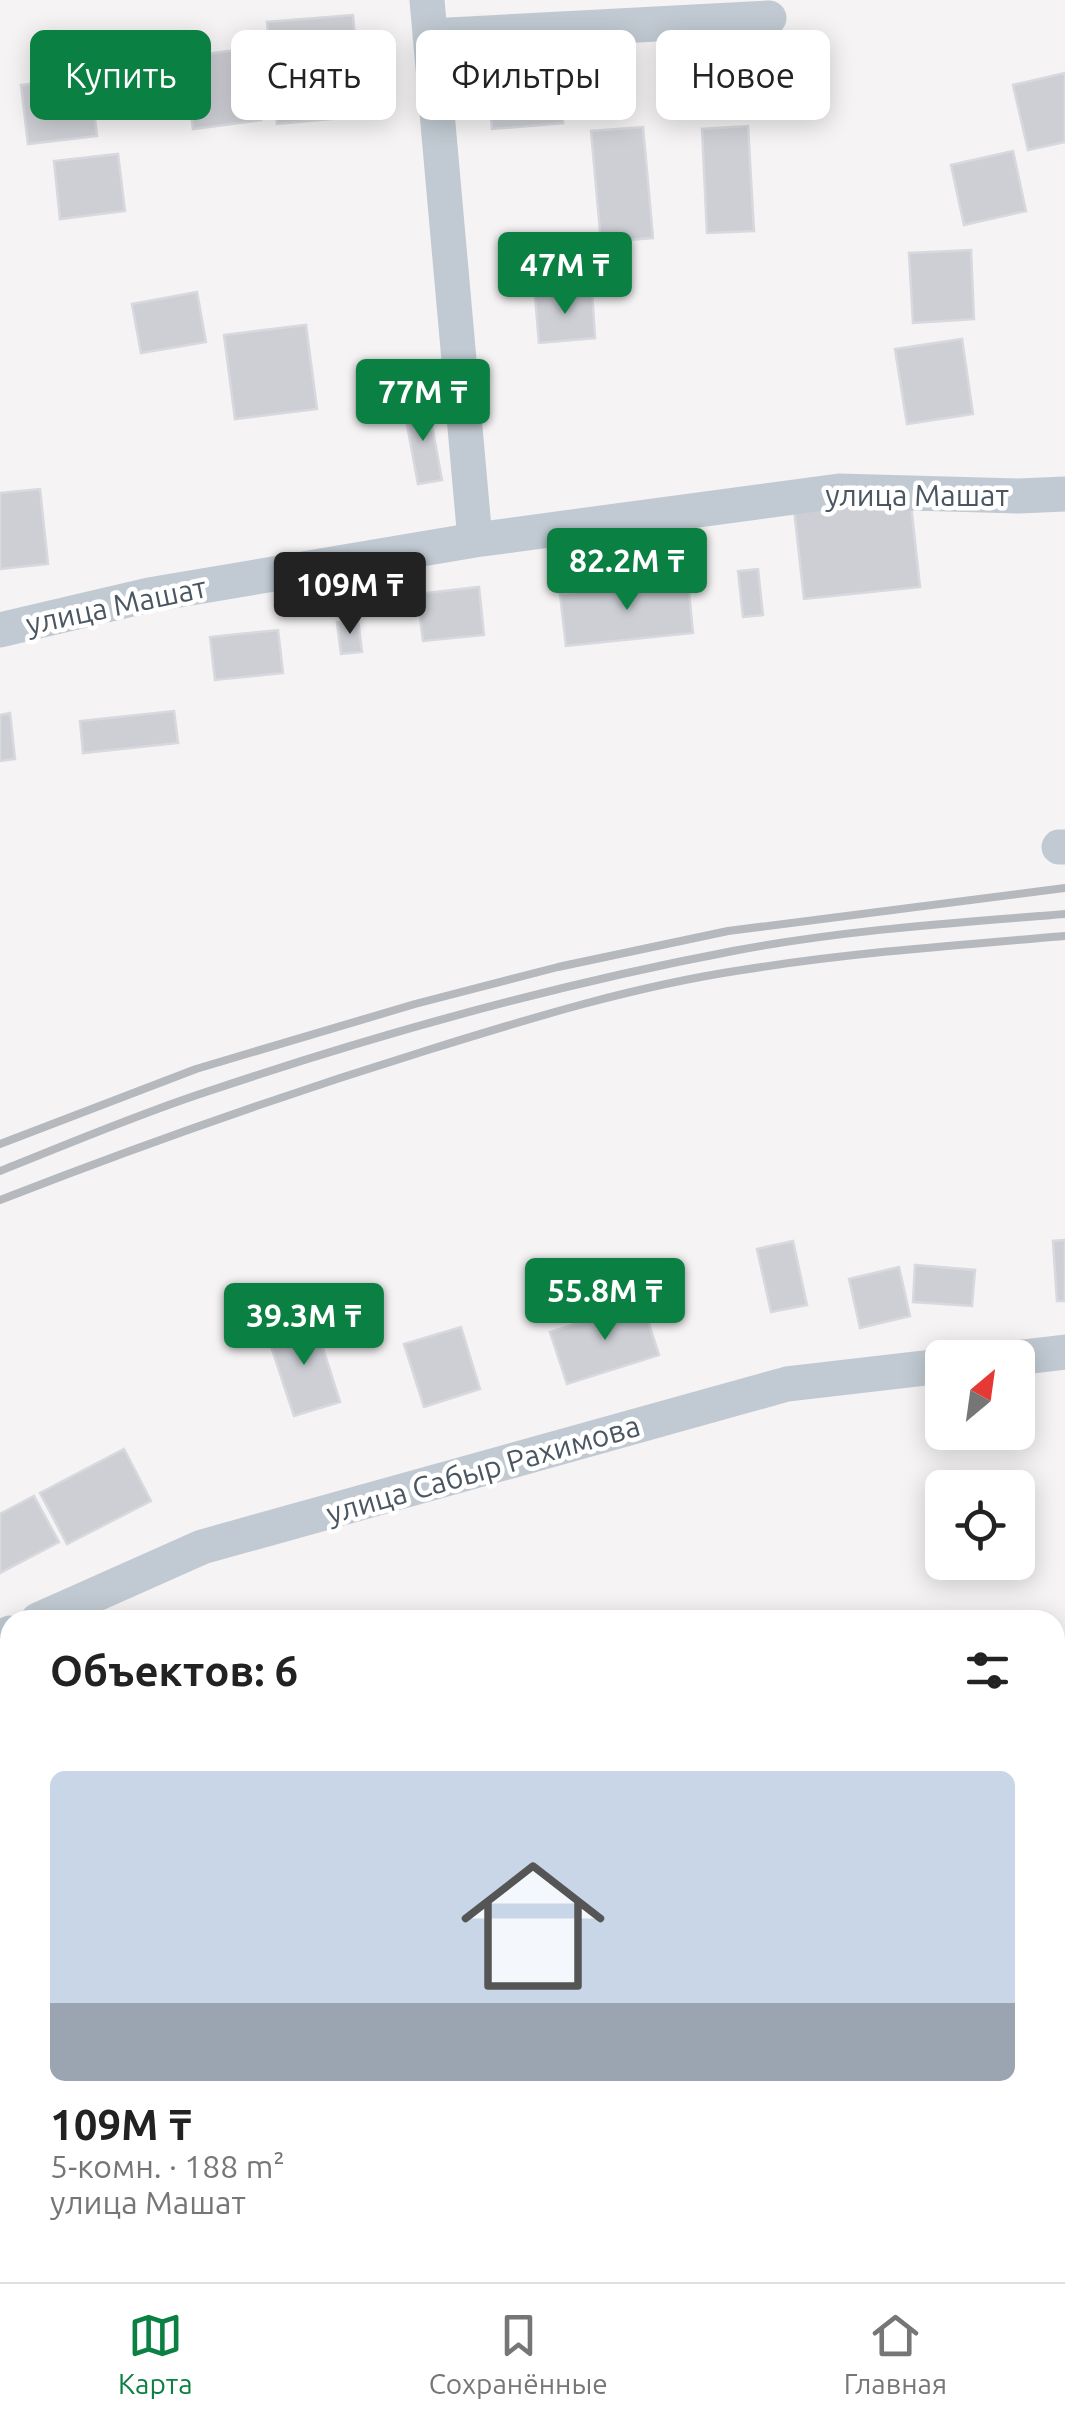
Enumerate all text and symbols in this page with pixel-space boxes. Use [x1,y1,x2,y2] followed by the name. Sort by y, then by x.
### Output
[30,30,211,120] chip: Купить
[231,30,396,120] chip: Снять
[416,30,636,120] chip: Фильтры
[656,30,830,120] chip: Новое
[495,232,635,317] pin: 47M ₸
[520,246,610,282] text: 47M ₸
[353,359,493,444] pin: 77M ₸
[378,373,468,409] text: 77M ₸
[825,478,1009,512] street label: улица Машат
[535,528,719,613] pin: 82.2M ₸
[569,542,685,578] text: 82.2M ₸
[269,552,431,637] pin: 109M ₸
[296,566,404,602] text: 109M ₸
[23,569,209,641] street label: улица Машат
[513,1258,697,1343] pin: 55.8M ₸
[547,1272,663,1308] text: 55.8M ₸
[212,1283,396,1368] pin: 39.3M ₸
[246,1297,362,1333] text: 39.3M ₸
[925,1340,1035,1450] north arrow
[925,1340,1035,1580] map controls
[322,1408,644,1530] street label: улица Сабыр Рахимова
[925,1470,1035,1580] button: locate
[960,1643,1015,1698] icon: filters
[50,1647,298,1694] text: Объектов: 6
[443,1836,623,2016] icon: home
[50,2101,192,2148] text: 109M ₸
[50,2148,285,2184] text: 5-комн. · 188 m²
[50,2184,246,2220] text: улица Машат
[118,2308,193,2399] tab: Карта
[429,2308,608,2399] tab: Сохранённые
[844,2308,947,2399] tab: Главная

